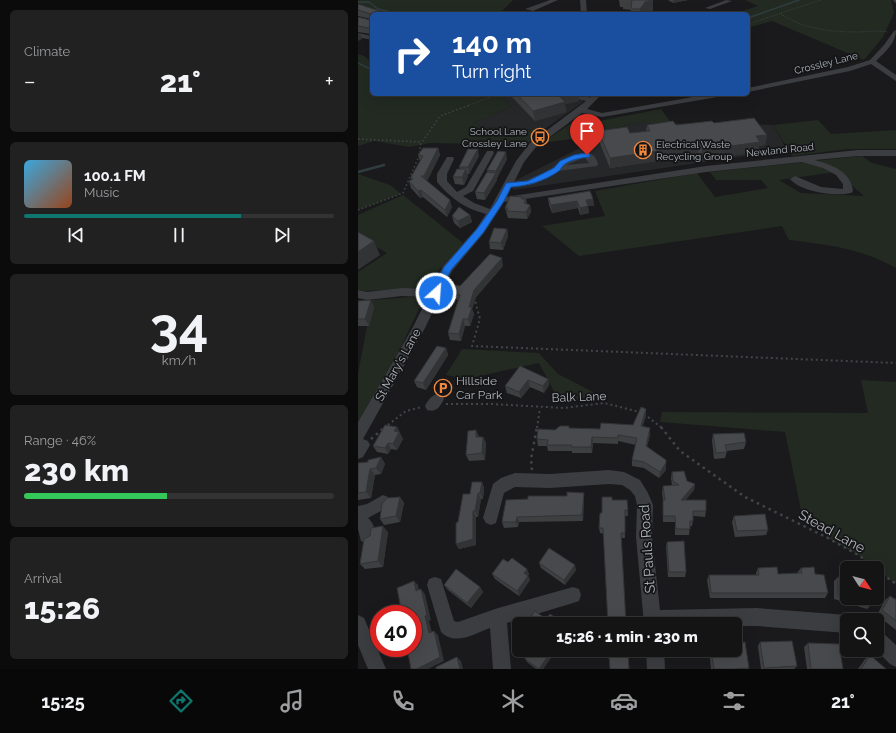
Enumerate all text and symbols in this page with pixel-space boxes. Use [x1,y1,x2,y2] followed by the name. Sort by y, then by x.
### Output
[452,27,532,60] text: 140 m
[386,28,438,80] icon: right
[24,44,70,59] text: Climate
[793,50,859,76] street label: Crossley Lane
[452,61,531,82] text: Turn right
[160,64,201,99] text: 21°
[24,68,36,94] text: −
[325,68,334,94] text: +
[570,114,604,155] pin
[576,120,598,142] icon: arrive
[462,126,527,149] place label: School Lane Crossley Lane
[530,127,550,147] bus stop icon: School Lane Crossley Lane
[656,139,732,162] place label: Electrical Waste Recycling Group
[633,140,653,160] building icon: Electrical Waste Recycling Group
[745,141,815,159] street label: Newland Road
[84,167,146,185] text: 100.1 FM
[84,185,119,200] text: Music
[65,224,87,246] icon: previous
[168,224,190,246] icon: pause
[271,224,293,246] icon: next
[415,272,457,314] position arrow
[150,296,208,357] text: 34
[372,326,424,404] street label: St Mary's Lane
[162,353,196,368] text: km/h
[456,374,503,402] place label: Hillside Car Park
[433,378,453,398] parking icon: Hillside Car Park
[551,389,607,405] street label: Balk Lane
[24,433,96,448] text: Range · 46%
[24,453,129,488] text: 230 km
[636,504,658,594] street label: St Pauls Road
[796,506,868,556] street label: Stead Lane
[840,561,884,605] north arrow
[840,561,884,657] map controls
[24,571,62,586] text: Arrival
[24,591,100,626] text: 15:26
[370,605,422,657] speed limit sign: 40
[840,613,884,657] button: search
[556,628,698,646] text: 15:26 · 1 min · 230 m
[167,687,195,715] icon: directions
[278,687,306,715] icon: music
[389,687,417,715] icon: phone
[499,687,527,715] icon: climate
[610,687,638,715] icon: car
[720,687,748,715] icon: filters
[41,691,85,712] text: 15:25
[831,691,855,712] text: 21°

